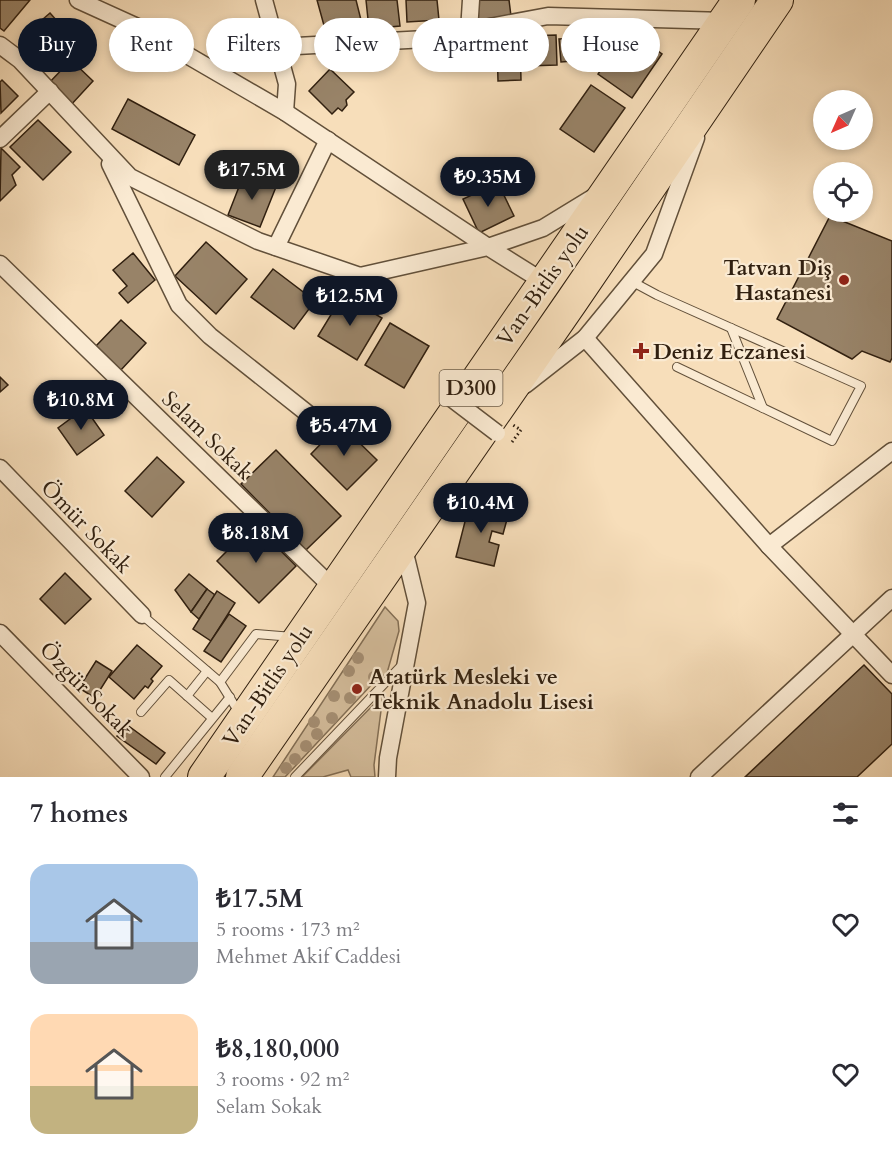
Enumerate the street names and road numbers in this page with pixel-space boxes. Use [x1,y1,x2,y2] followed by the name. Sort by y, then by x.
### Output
[490,219,596,352] street label: Van-Bitlis yolu
[440,370,502,406] road number: D300
[155,384,260,487] street label: Selam Sokak
[34,473,139,580] street label: Ömür Sokak
[216,618,320,753] street label: Van-Bitlis yolu
[33,635,140,745] street label: Özgür Sokak

